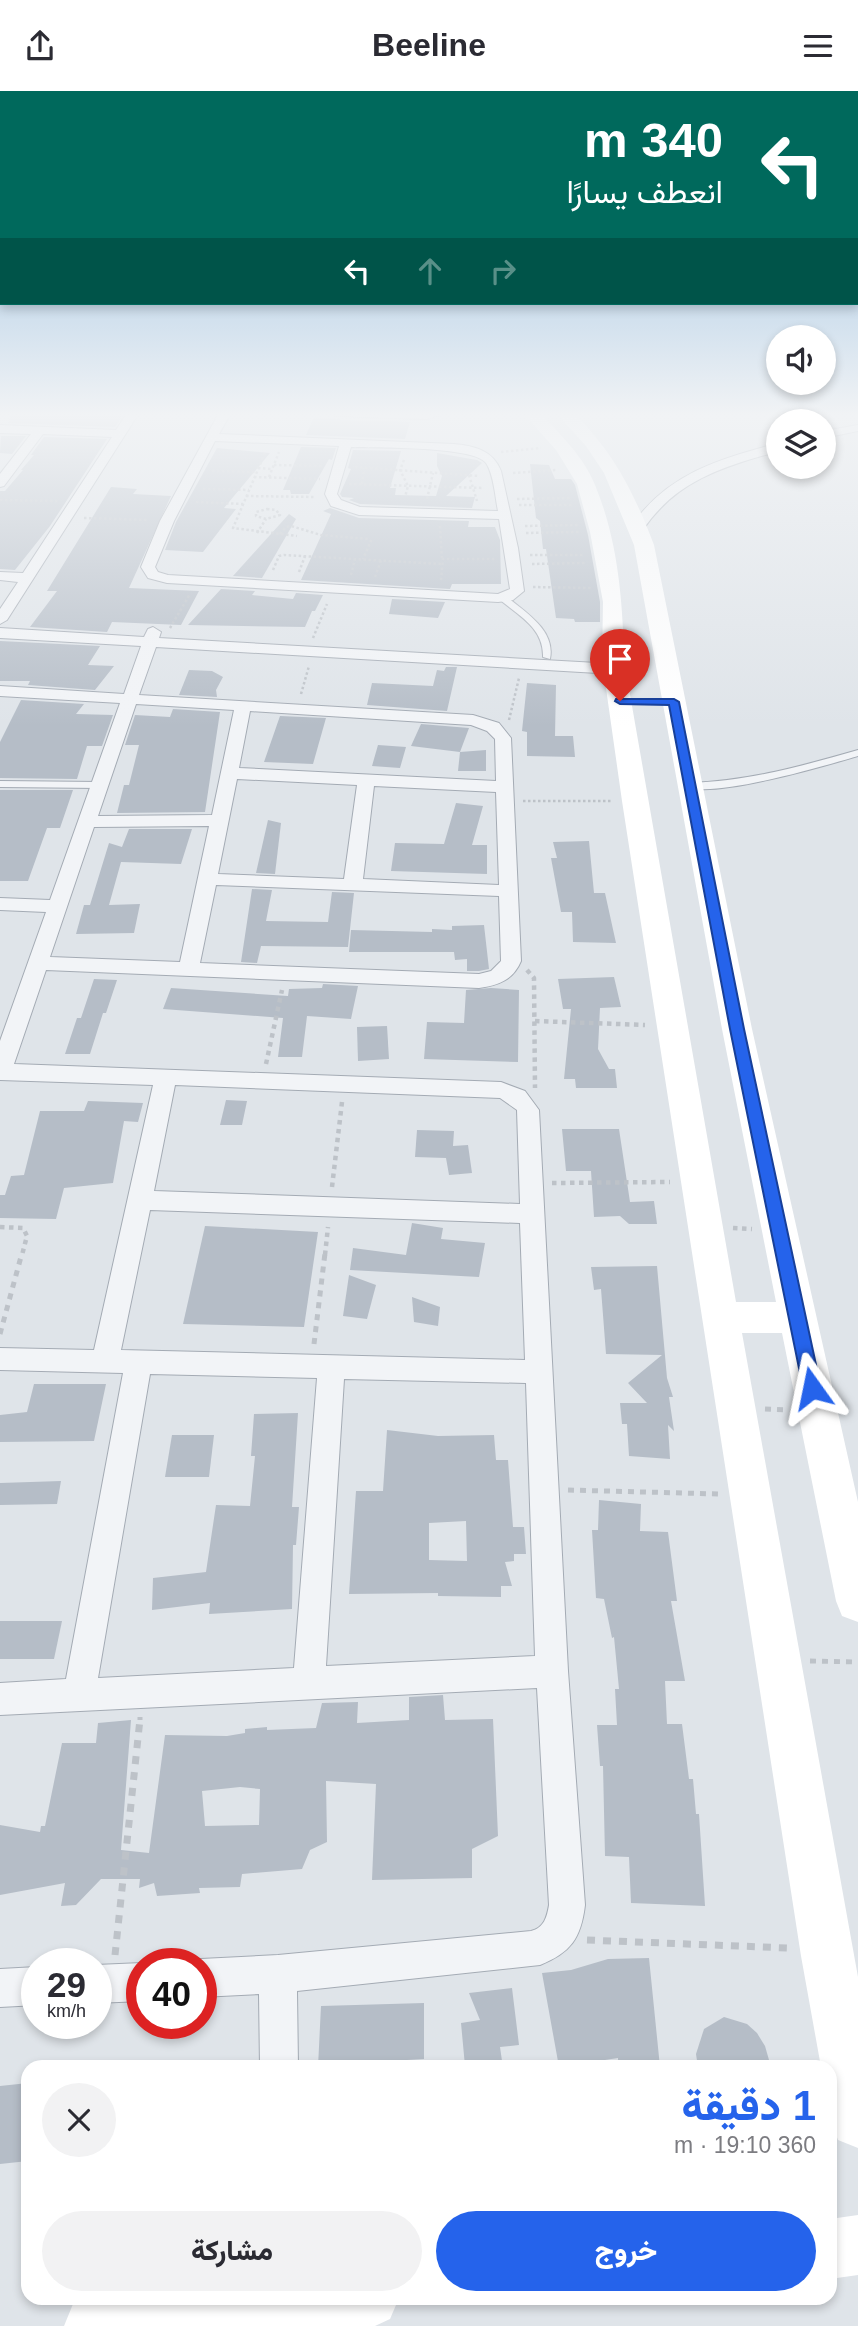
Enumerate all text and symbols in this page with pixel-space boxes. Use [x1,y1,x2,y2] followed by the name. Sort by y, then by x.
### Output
[21,27,59,65] icon: share
[372,27,486,63] text: Beeline
[799,27,837,65] icon: menu
[584,113,723,167] text: 340 m
[747,119,838,210] icon: left
[566,174,723,210] text: انعطف يسارًا
[338,252,376,290] icon: left
[411,252,449,290] icon: ahead
[484,252,522,290] icon: right
[766,325,836,479] map controls
[766,325,836,395] button: sound
[766,409,836,479] button: layers
[590,629,650,701] pin
[601,640,639,678] icon: arrive
[775,1351,849,1425] position arrow
[126,1948,217,2039] speed limit sign: 40
[47,1965,86,2004] text: 29
[47,2001,86,2021] text: km/h
[682,2082,816,2129] text: 1 دقيقة
[42,2083,116,2157] button: close
[674,2132,816,2158] text: 360 m · 19:10
[42,2211,422,2291] button: مشاركة
[436,2211,816,2291] button: خروج

